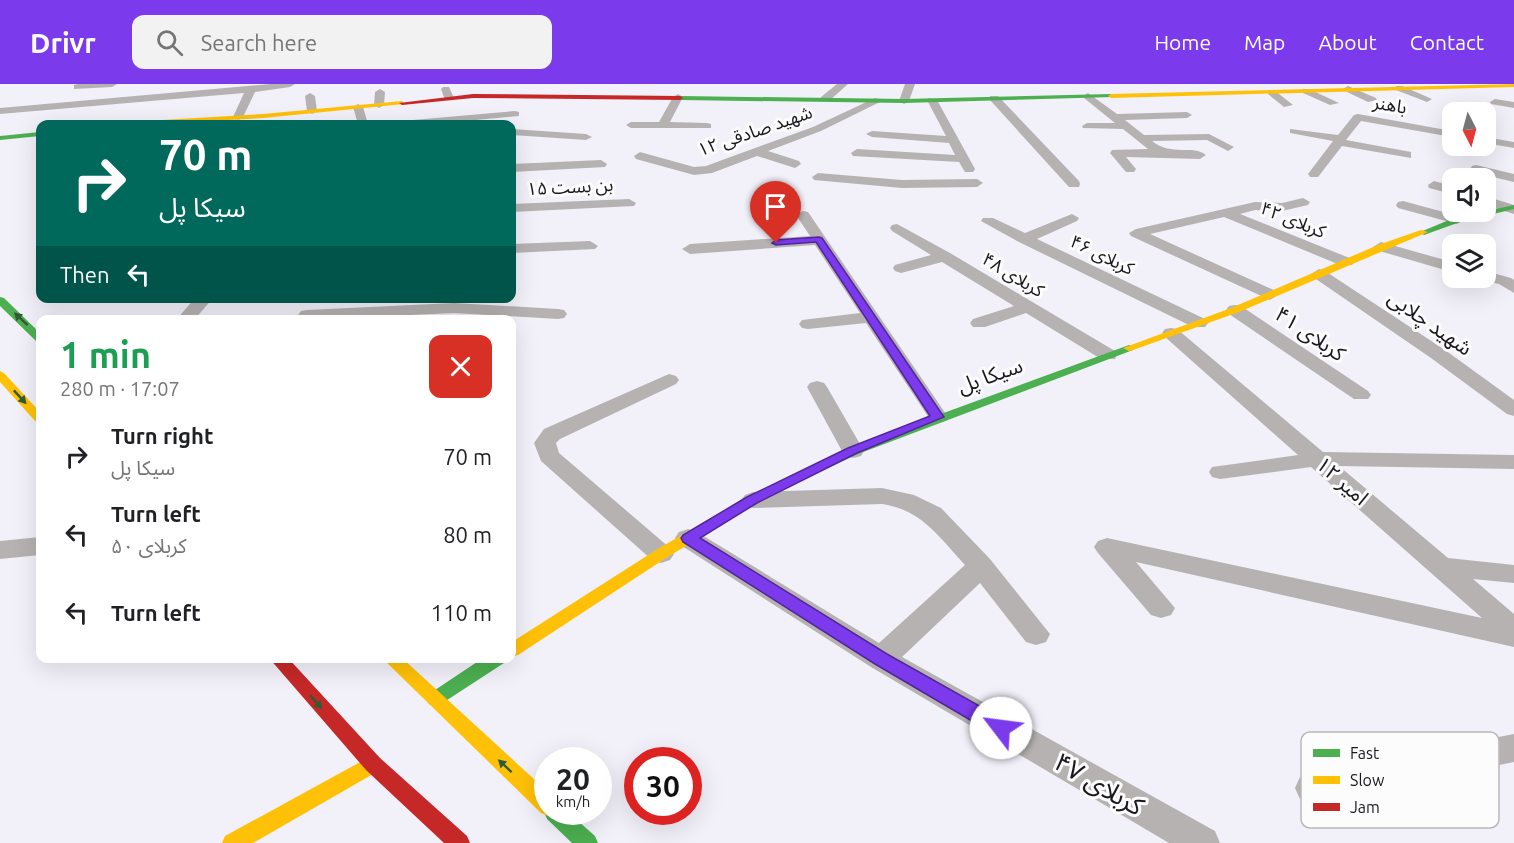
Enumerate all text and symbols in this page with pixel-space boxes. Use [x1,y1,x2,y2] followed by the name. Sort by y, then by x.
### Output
[132,15,552,69] search box
[153,26,186,59] icon: search
[30,27,96,58] text: Drivr
[201,30,317,55] text: Search here
[1154,30,1211,54] text: Home
[1244,30,1285,54] text: Map
[1318,30,1377,54] text: About
[1410,30,1484,54] text: Contact
[1371,91,1409,119] street label: باهنر
[695,101,815,161] street label: شهید صادقی ۱۲
[1442,102,1496,156] north arrow
[1442,102,1496,288] map controls
[159,131,253,178] text: 70 m
[60,144,138,222] icon: right
[1442,168,1496,222] button: sound
[526,174,614,200] street label: بن بست ۱۵
[750,181,801,243] pin
[759,190,792,223] icon: arrive
[159,192,246,222] text: سیکا پل
[1257,197,1329,243] street label: کربلای ۴۲
[1067,230,1138,280] street label: کربلای ۴۶
[1442,234,1496,288] button: layers
[978,248,1048,302] street label: کربلای ۴۸
[122,258,155,291] icon: left
[60,262,110,287] text: Then
[1383,285,1477,362] street label: شهید چلابی
[1270,301,1350,366] street label: کربلای ۴۱
[13,312,28,326] one-way arrow
[60,334,151,375] text: 1 min
[429,335,492,398] button: close
[954,352,1026,400] street label: سیکا پل
[60,377,180,400] text: 280 m · 17:07
[13,389,26,404] one-way arrow
[111,423,213,448] text: Turn right
[60,440,93,473] icon: right
[443,444,492,469] text: 70 m
[1311,451,1374,510] street label: امير ۱۲
[111,456,175,479] text: سیکا پل
[111,501,201,526] text: Turn left
[60,518,93,551] icon: left
[443,522,492,547] text: 80 m
[111,534,187,557] text: کربلای ۵۰
[60,596,93,629] icon: left
[111,600,201,625] text: Turn left
[431,600,492,625] text: 110 m
[309,694,322,709] one-way arrow
[969,696,1033,760] position arrow
[1301,732,1499,828] legend
[1350,744,1380,762] text: Fast
[1049,746,1149,822] street label: کربلای ۴۷
[624,747,702,825] speed limit sign: 30
[498,759,512,773] one-way arrow
[556,762,590,796] text: 20
[1350,771,1385,789] text: Slow
[556,793,590,810] text: km/h
[1350,798,1380,816] text: Jam

